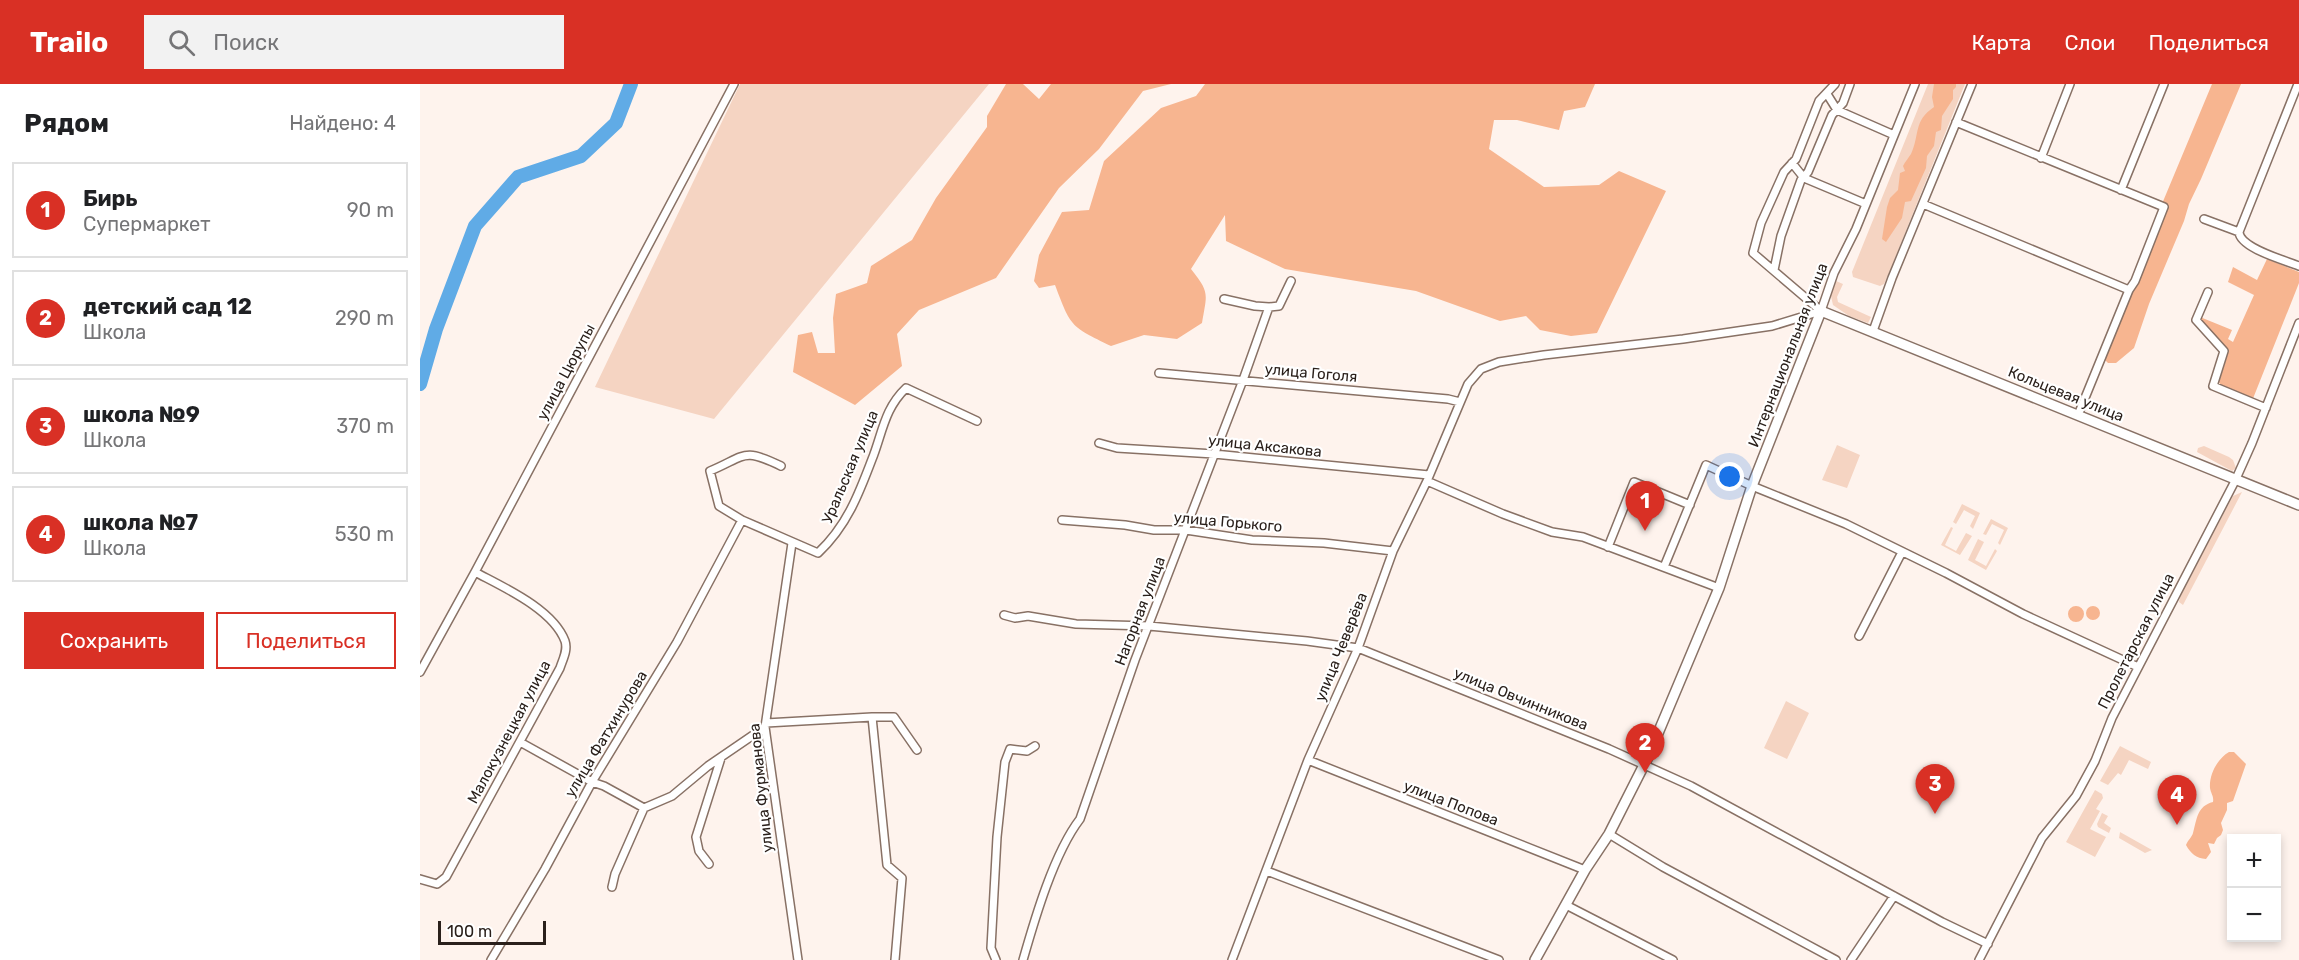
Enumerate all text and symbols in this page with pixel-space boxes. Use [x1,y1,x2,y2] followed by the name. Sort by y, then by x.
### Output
[144,15,564,69] search box
[30,26,108,59] text: Trailo
[165,26,198,59] icon: search
[213,29,279,56] text: Поиск
[1971,30,2031,55] text: Карта
[2064,30,2115,55] text: Слои
[2148,30,2269,55] text: Поделиться
[24,108,109,139] text: Рядом
[289,111,396,135] text: Найдено: 4
[83,185,138,212] text: Бирь
[41,198,50,222] text: 1
[347,198,394,222] text: 90 m
[83,212,211,236] text: Супермаркет
[1745,260,1831,450] street label: Интернациональная улица
[83,293,252,320] text: детский сад 12
[39,306,52,330] text: 2
[335,306,394,330] text: 290 m
[83,320,146,344] text: Школа
[533,321,599,423] street label: улица Цюрупы
[1264,360,1358,386] street label: улица Гоголя
[2006,363,2126,425] street label: Кольцевая улица
[83,401,200,428] text: школа №9
[818,408,882,526] street label: Уральская улица
[39,414,52,438] text: 3
[336,414,394,438] text: 370 m
[83,428,146,452] text: Школа
[1207,431,1323,461] street label: улица Аксакова
[1715,462,1744,491] your location
[1626,482,1664,531] pin: 1
[1173,508,1283,536] street label: улица Горького
[83,509,198,536] text: школа №7
[39,522,52,546] text: 4
[335,522,394,546] text: 530 m
[83,536,146,560] text: Школа
[1111,554,1169,668] street label: Нагорная улица
[2094,570,2178,712] street label: Пролетарская улица
[1311,590,1371,704] street label: улица Чеверёва
[24,612,204,669] button: Сохранить
[216,612,396,669] button: Поделиться
[464,657,554,807] street label: Малокузнецкая улица
[1451,664,1591,734] street label: улица Овчинникова
[561,667,651,801] street label: улица Фатхинурова
[745,723,777,853] street label: улица Фурманова
[1626,724,1664,773] pin: 2
[1916,764,1954,814] pin: 3
[2158,776,2196,825] pin: 4
[1401,777,1501,829] street label: улица Попова
[2227,834,2281,942] map controls
[2227,834,2281,888] button: +
[2227,888,2281,942] button: −
[438,918,546,946] scale bar
[447,922,492,941] text: 100 m

